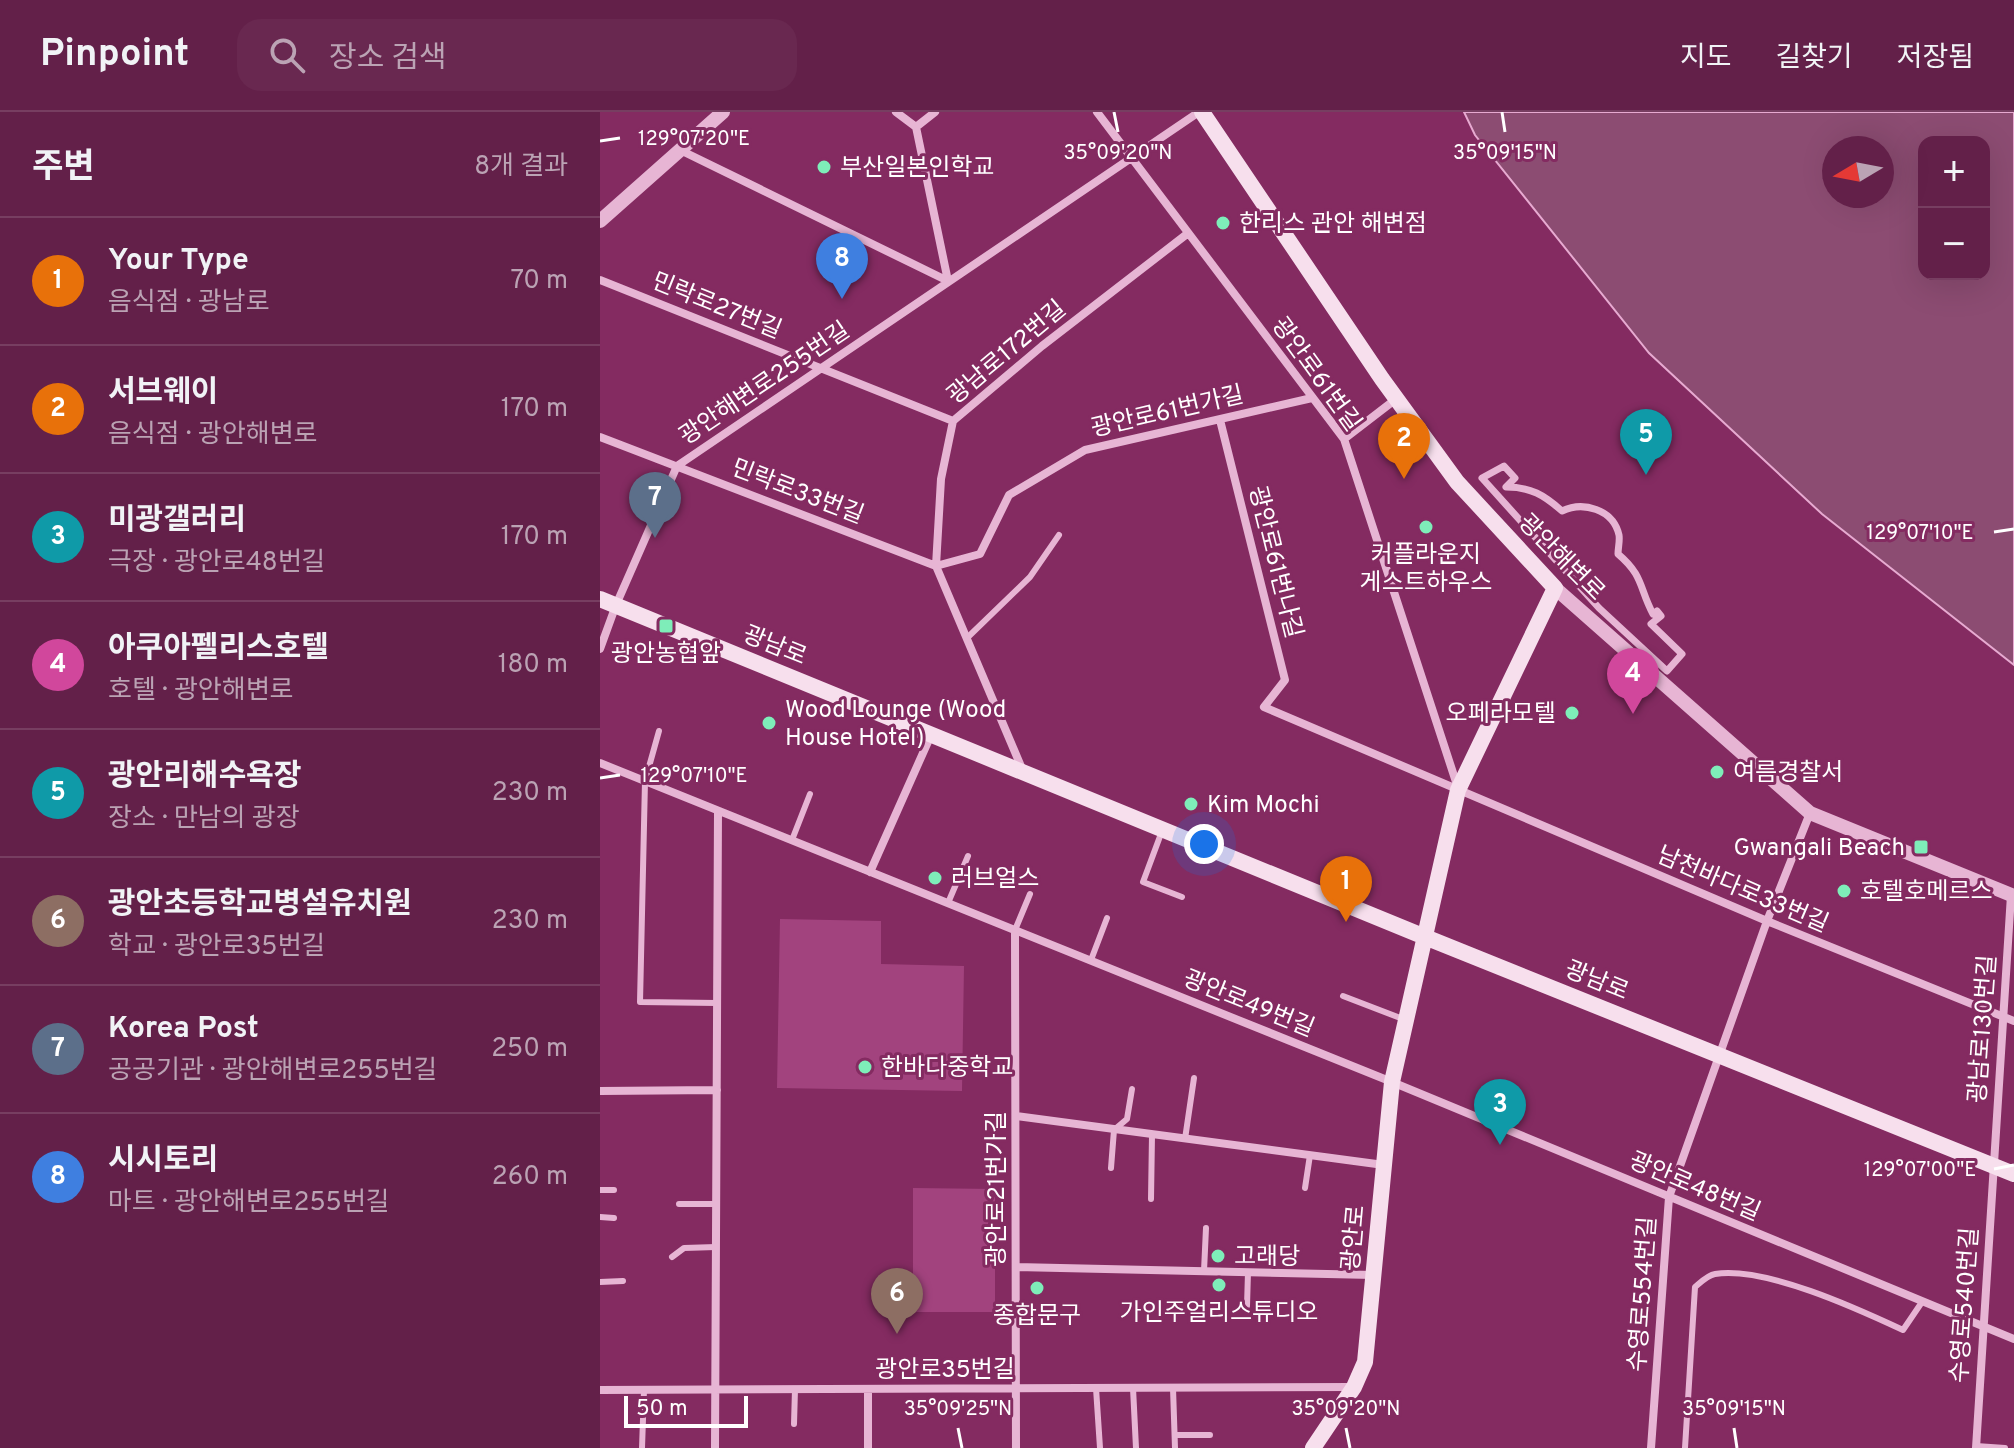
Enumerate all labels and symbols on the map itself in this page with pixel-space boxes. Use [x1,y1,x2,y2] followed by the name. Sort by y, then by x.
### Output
[638,127,750,153] text: 129°07'20"E
[1822,136,1894,208] north arrow
[1064,141,1173,167] text: 35°09'20"N
[1453,141,1557,167] text: 35°09'15"N
[840,154,995,184] place label: 부산일본인학교
[815,158,833,176] marker: 부산일본인학교
[1239,210,1427,240] place label: 한리스 관안 해변점
[1214,214,1232,232] marker: 한리스 관안 해변점
[816,233,868,299] pin: 8
[647,267,786,346] street label: 민락로27번길
[942,295,1073,412] street label: 광남로172번길
[1264,312,1367,438] street label: 광안로61번길
[674,317,856,453] street label: 광안해변로255번길
[1088,381,1247,445] street label: 광안로61번가길
[1620,409,1672,475] pin: 5
[1378,413,1430,479] pin: 2
[727,454,868,532] street label: 민락로33번길
[629,472,681,538] pin: 7
[1241,483,1307,642] street label: 광안로61번나길
[1511,509,1610,608] street label: 광안해변로
[1417,518,1435,536] marker: 커플라운지 게스트하우스
[1866,521,1974,547] text: 129°07'10"E
[1360,541,1492,599] place label: 커플라운지 게스트하우스
[657,617,675,635] marker: 광안농협앞
[738,621,811,673] street label: 광남로
[611,640,721,670] place label: 광안농협앞
[1607,648,1659,714] pin: 4
[785,696,1006,754] place label: Wood Lounge (Wood House Hotel)
[1446,700,1556,730] place label: 오페라모텔
[1563,704,1581,722] marker: 오페라모텔
[760,714,778,732] marker: Wood Lounge (Wood House Hotel)
[1733,759,1843,789] place label: 여름경찰서
[1708,763,1726,781] marker: 여름경찰서
[640,764,748,790] text: 129°07'10"E
[1207,791,1320,821] place label: Kim Mochi
[1182,795,1200,813] marker: Kim Mochi
[1184,824,1224,864] your location
[1734,834,1905,864] place label: Gwangali Beach
[1912,838,1930,856] marker: Gwangali Beach
[1652,841,1833,940] street label: 남천바다로33번길
[1320,856,1372,922] pin: 1
[951,865,1039,895] place label: 러브얼스
[926,869,944,887] marker: 러브얼스
[1860,878,1992,908] place label: 호텔호메르스
[1835,882,1853,900] marker: 호텔호메르스
[1964,954,2004,1104] street label: 광남로130번길
[1560,956,1633,1008] street label: 광남로
[1178,965,1318,1045] street label: 광안로49번길
[881,1054,1013,1084] place label: 한바다중학교
[856,1058,874,1076] marker: 한바다중학교
[1474,1079,1526,1145] pin: 3
[983,1111,1013,1267] street label: 광안로21번가길
[1624,1147,1765,1229] street label: 광안로48번길
[1864,1158,1976,1184] text: 129°07'00"E
[1337,1204,1373,1272] street label: 광안로
[1624,1215,1664,1373] street label: 수영로554번길
[1946,1226,1986,1384] street label: 수영로540번길
[1234,1243,1300,1273] place label: 고래당
[1209,1247,1227,1265] marker: 고래당
[871,1268,923,1334] pin: 6
[1210,1276,1228,1294] marker: 가인주얼리스튜디오
[1028,1279,1046,1297] marker: 종합문구
[1120,1299,1318,1329] place label: 가인주얼리스튜디오
[993,1302,1081,1332] place label: 종합문구
[875,1356,1015,1386] street label: 광안로35번길
[624,1392,748,1428] scale bar
[904,1397,1012,1423] text: 35°09'25"N
[1292,1397,1401,1423] text: 35°09'20"N
[1682,1397,1786,1423] text: 35°09'15"N

